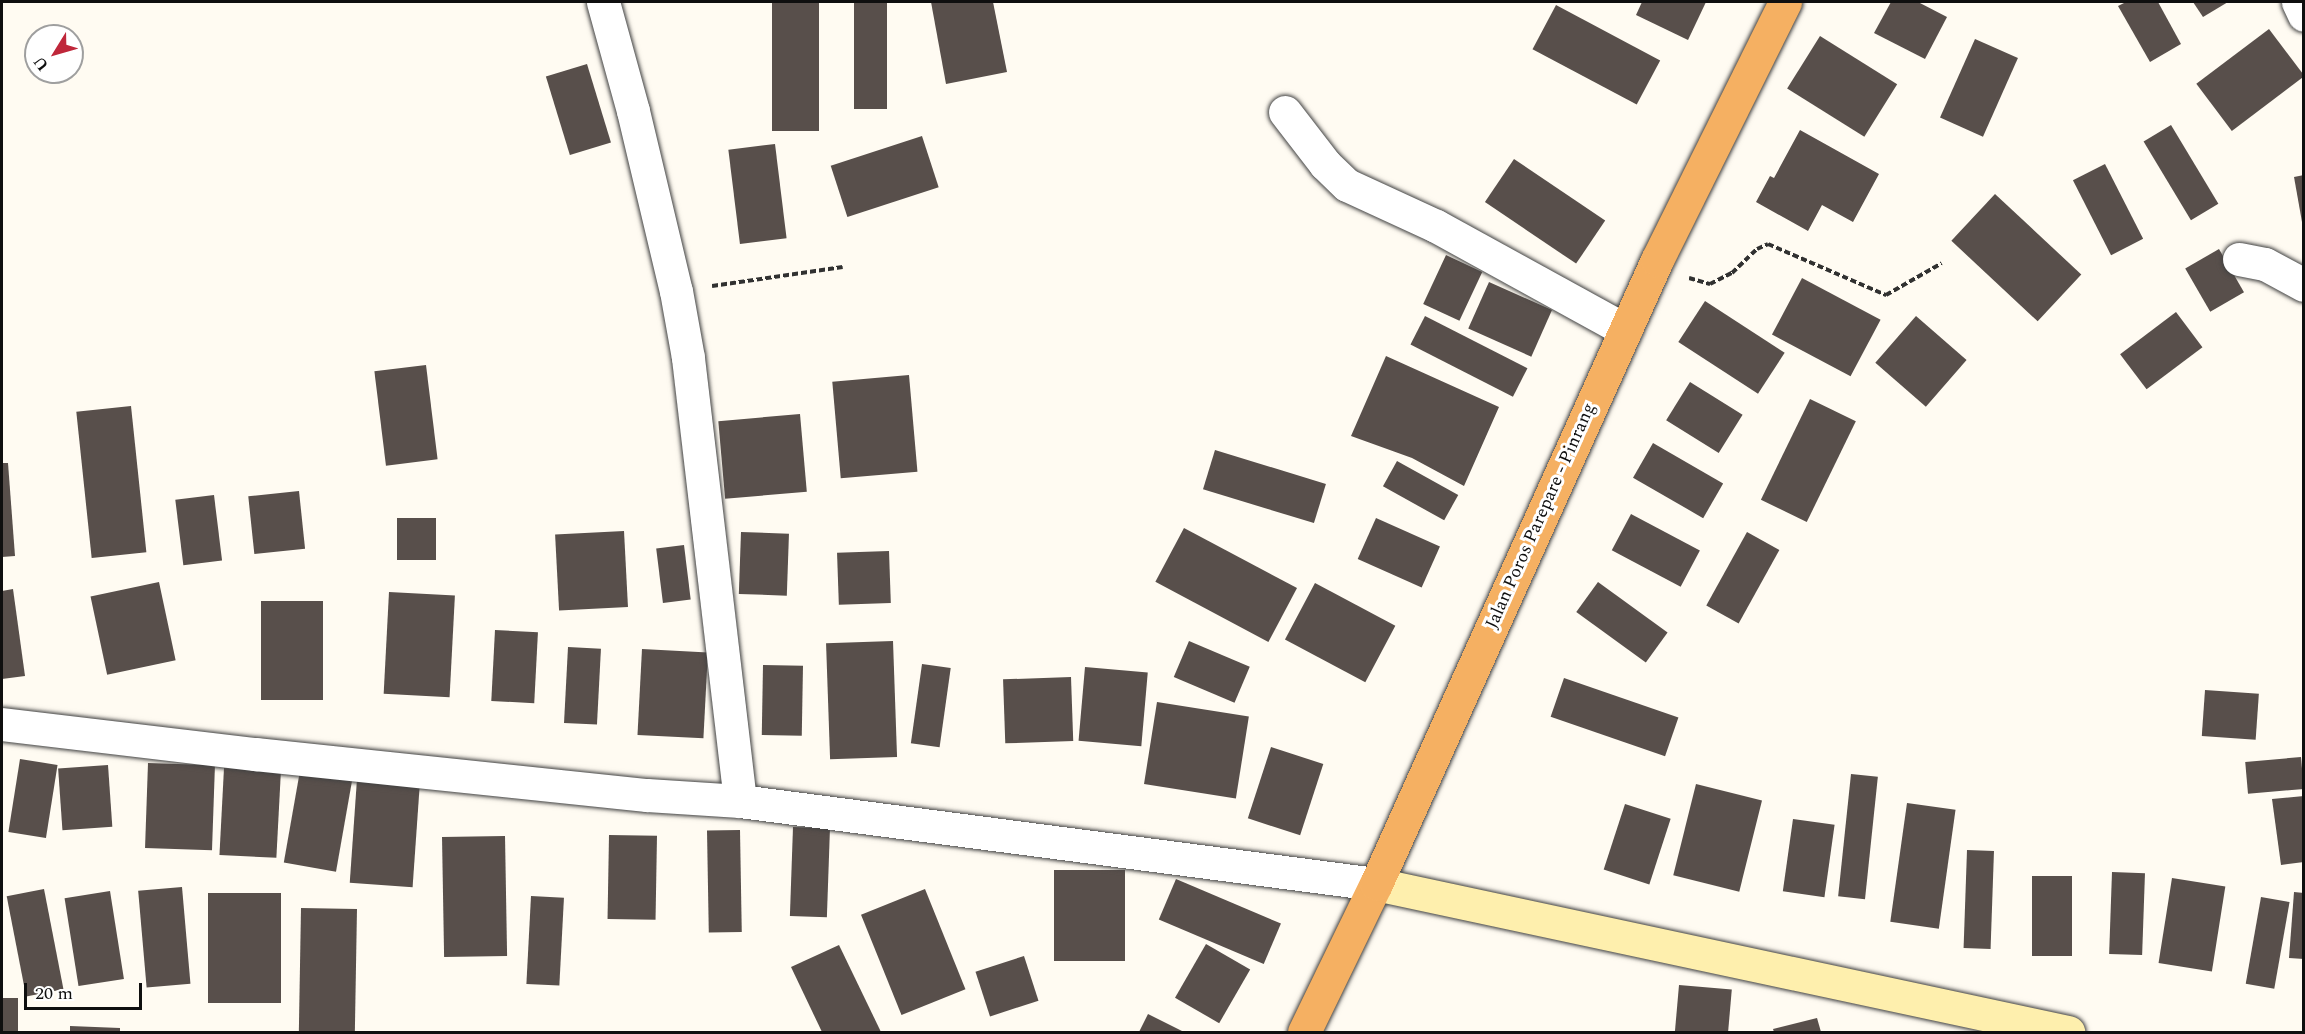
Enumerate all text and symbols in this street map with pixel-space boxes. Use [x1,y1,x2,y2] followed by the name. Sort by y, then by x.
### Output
[24,24,84,84] north arrow
[28,51,55,76] text: U
[1481,400,1601,632] street label: Jalan Poros Parepare - Pinrang
[27,971,146,1009] scale bar
[35,980,73,1007] text: 20 m

